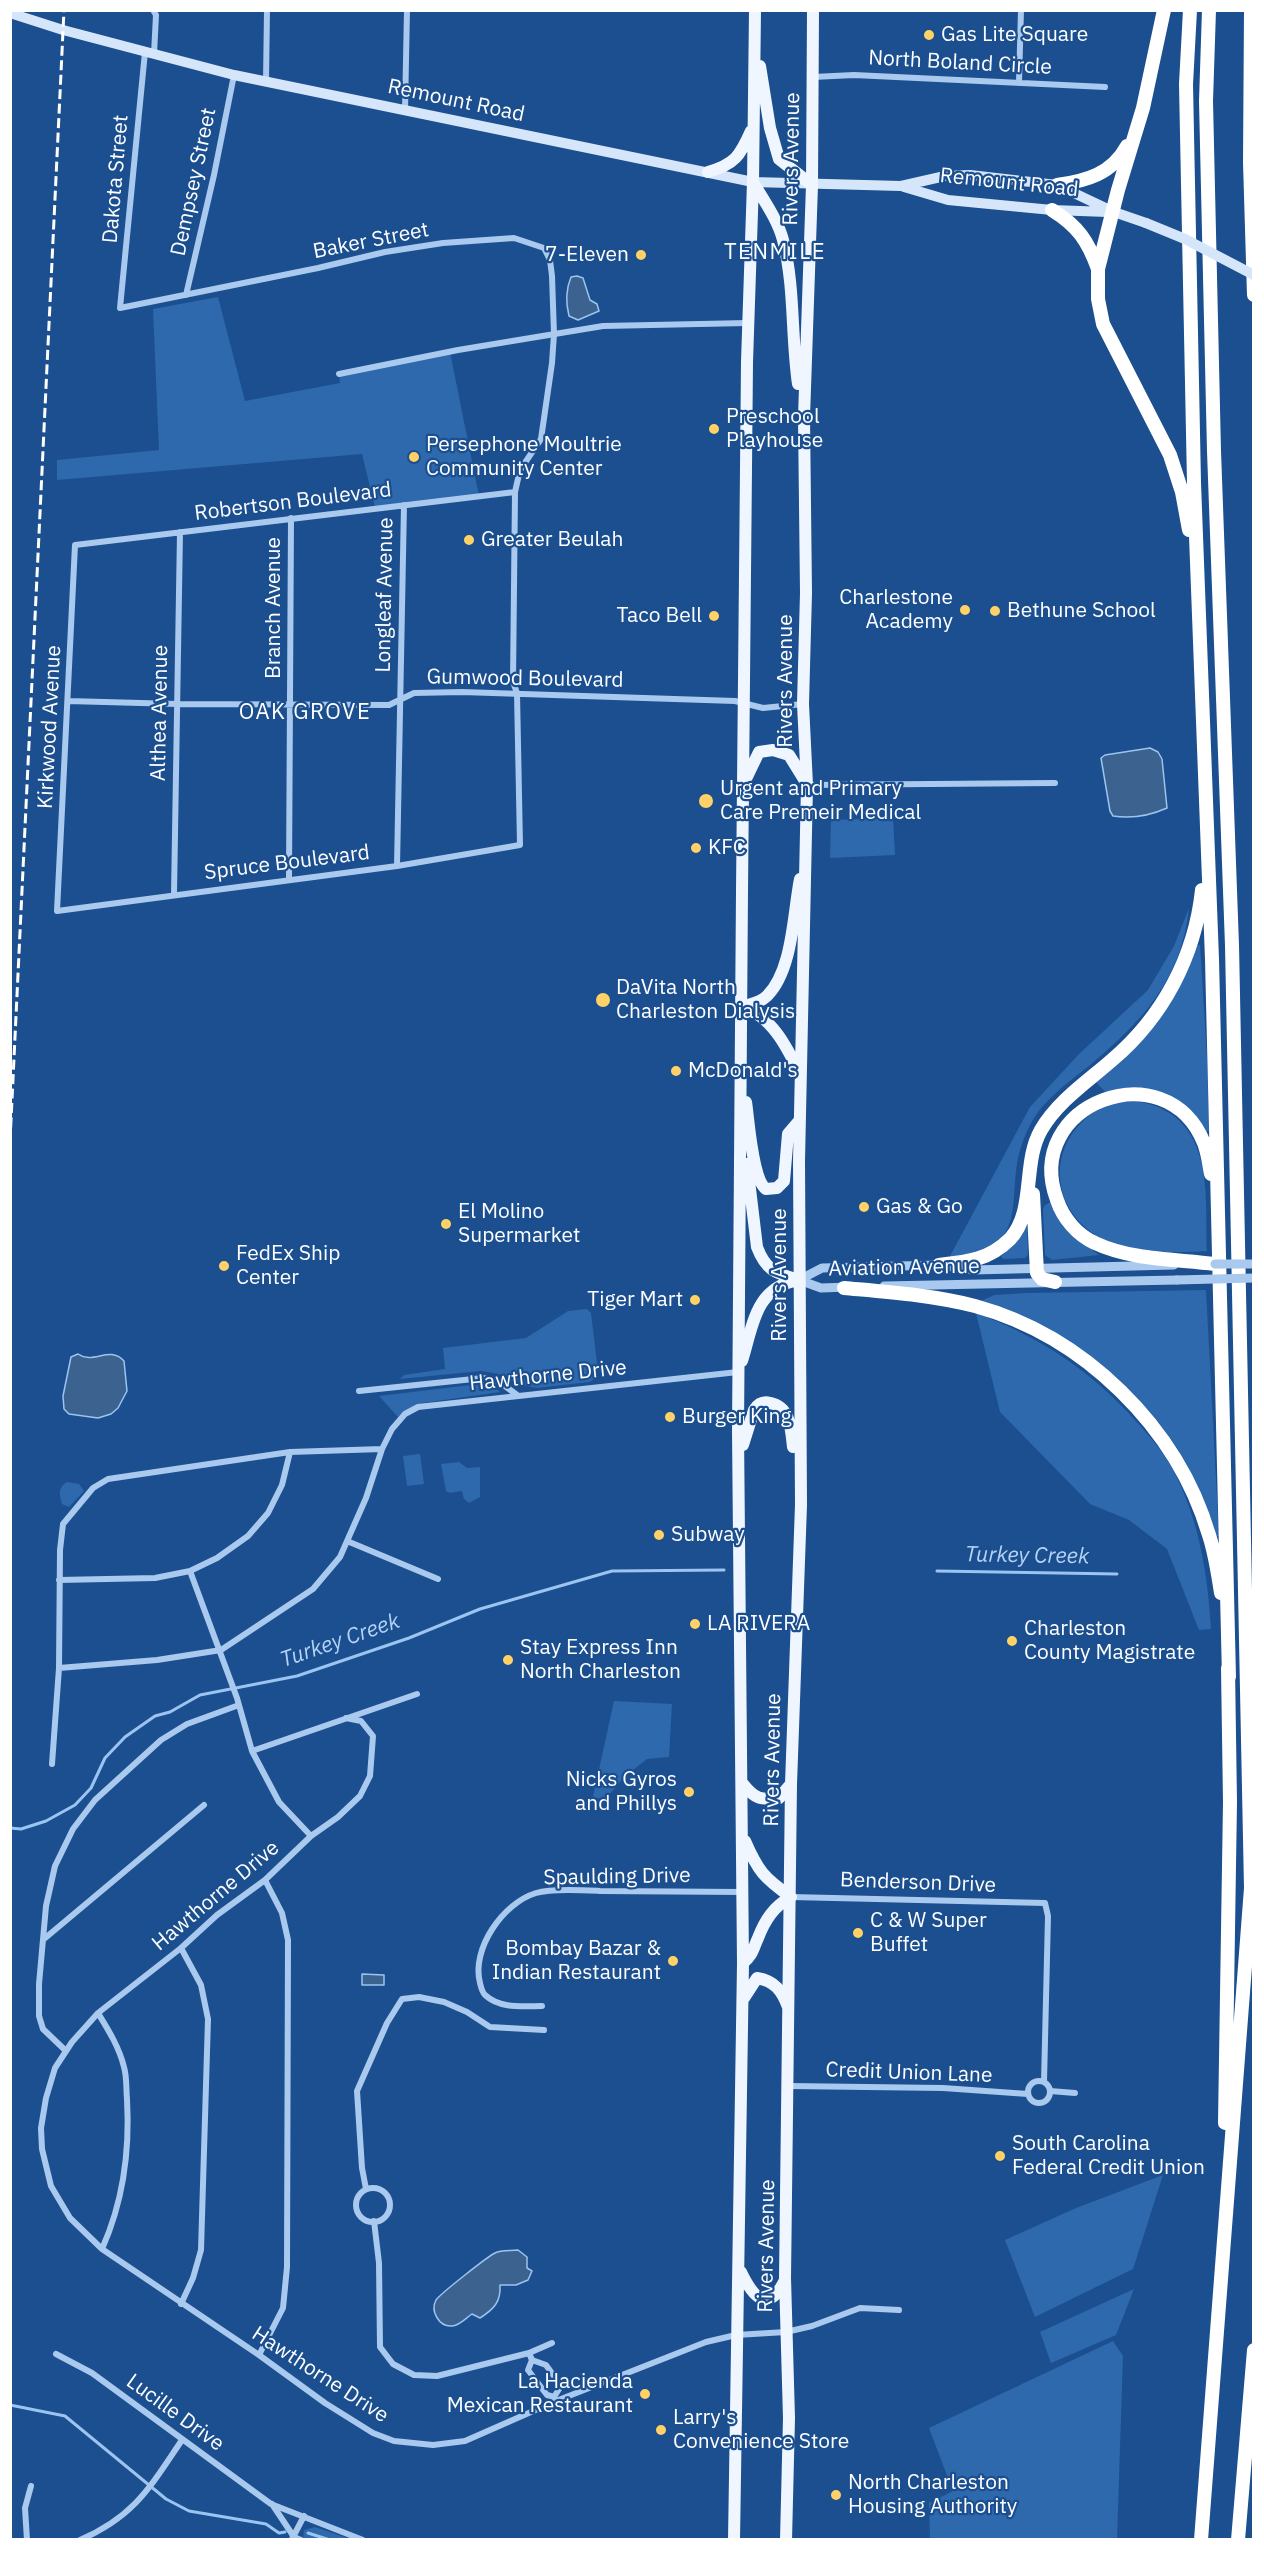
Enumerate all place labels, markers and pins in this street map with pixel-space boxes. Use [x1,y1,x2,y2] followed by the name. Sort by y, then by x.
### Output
[941,22,1088,48] place label: Gas Lite Square
[922,28,936,42] marker: Gas Lite Square
[545,242,629,268] place label: 7-Eleven
[634,248,648,262] marker: 7-Eleven
[726,404,823,454] place label: Preschool Playhouse
[707,422,721,436] marker: Preschool Playhouse
[426,432,622,482] place label: Persephone Moultrie Community Center
[407,450,421,464] marker: Persephone Moultrie Community Center
[481,527,623,553] place label: Greater Beulah
[462,533,476,547] marker: Greater Beulah
[839,585,953,635] place label: Charlestone Academy
[1007,598,1156,624] place label: Bethune School
[617,603,702,629] place label: Taco Bell
[958,603,972,617] marker: Charlestone Academy
[988,604,1002,618] marker: Bethune School
[707,609,721,623] marker: Taco Bell
[720,776,921,826] place label: Urgent and Primary Care Premeir Medical
[697,792,715,810] marker: Urgent and Primary Care Premeir Medical
[708,835,746,861] place label: KFC
[689,841,703,855] marker: KFC
[616,975,795,1025] place label: DaVita North Charleston Dialysis
[594,991,612,1009] marker: DaVita North Charleston Dialysis
[688,1058,798,1084] place label: McDonald's
[669,1064,683,1078] marker: McDonald's
[876,1194,963,1220] place label: Gas & Go
[458,1199,580,1249] place label: El Molino Supermarket
[857,1200,871,1214] marker: Gas & Go
[439,1217,453,1231] marker: El Molino Supermarket
[236,1241,340,1291] place label: FedEx Ship Center
[217,1259,231,1273] marker: FedEx Ship Center
[587,1287,683,1313] place label: Tiger Mart
[688,1293,702,1307] marker: Tiger Mart
[682,1404,792,1430] place label: Burger King
[663,1410,677,1424] marker: Burger King
[671,1522,745,1548] place label: Subway
[652,1528,666,1542] marker: Subway
[707,1611,810,1637] place label: LA RIVERA
[1024,1616,1195,1666] place label: Charleston County Magistrate
[688,1617,702,1631] marker: LA RIVERA
[1005,1634,1019,1648] marker: Charleston County Magistrate
[520,1635,681,1685] place label: Stay Express Inn North Charleston
[501,1653,515,1667] marker: Stay Express Inn North Charleston
[566,1767,677,1817] place label: Nicks Gyros and Phillys
[682,1785,696,1799] marker: Nicks Gyros and Phillys
[870,1908,987,1958] place label: C & W Super Buffet
[851,1926,865,1940] marker: C & W Super Buffet
[492,1936,661,1986] place label: Bombay Bazar & Indian Restaurant
[666,1954,680,1968] marker: Bombay Bazar & Indian Restaurant
[1012,2131,1205,2181] place label: South Carolina Federal Credit Union
[993,2149,1007,2163] marker: South Carolina Federal Credit Union
[447,2369,633,2419] place label: La Hacienda Mexican Restaurant
[638,2387,652,2401] marker: La Hacienda Mexican Restaurant
[673,2405,849,2455] place label: Larry's Convenience Store
[654,2423,668,2437] marker: Larry's Convenience Store
[848,2470,1017,2520] place label: North Charleston Housing Authority
[829,2488,843,2502] marker: North Charleston Housing Authority

